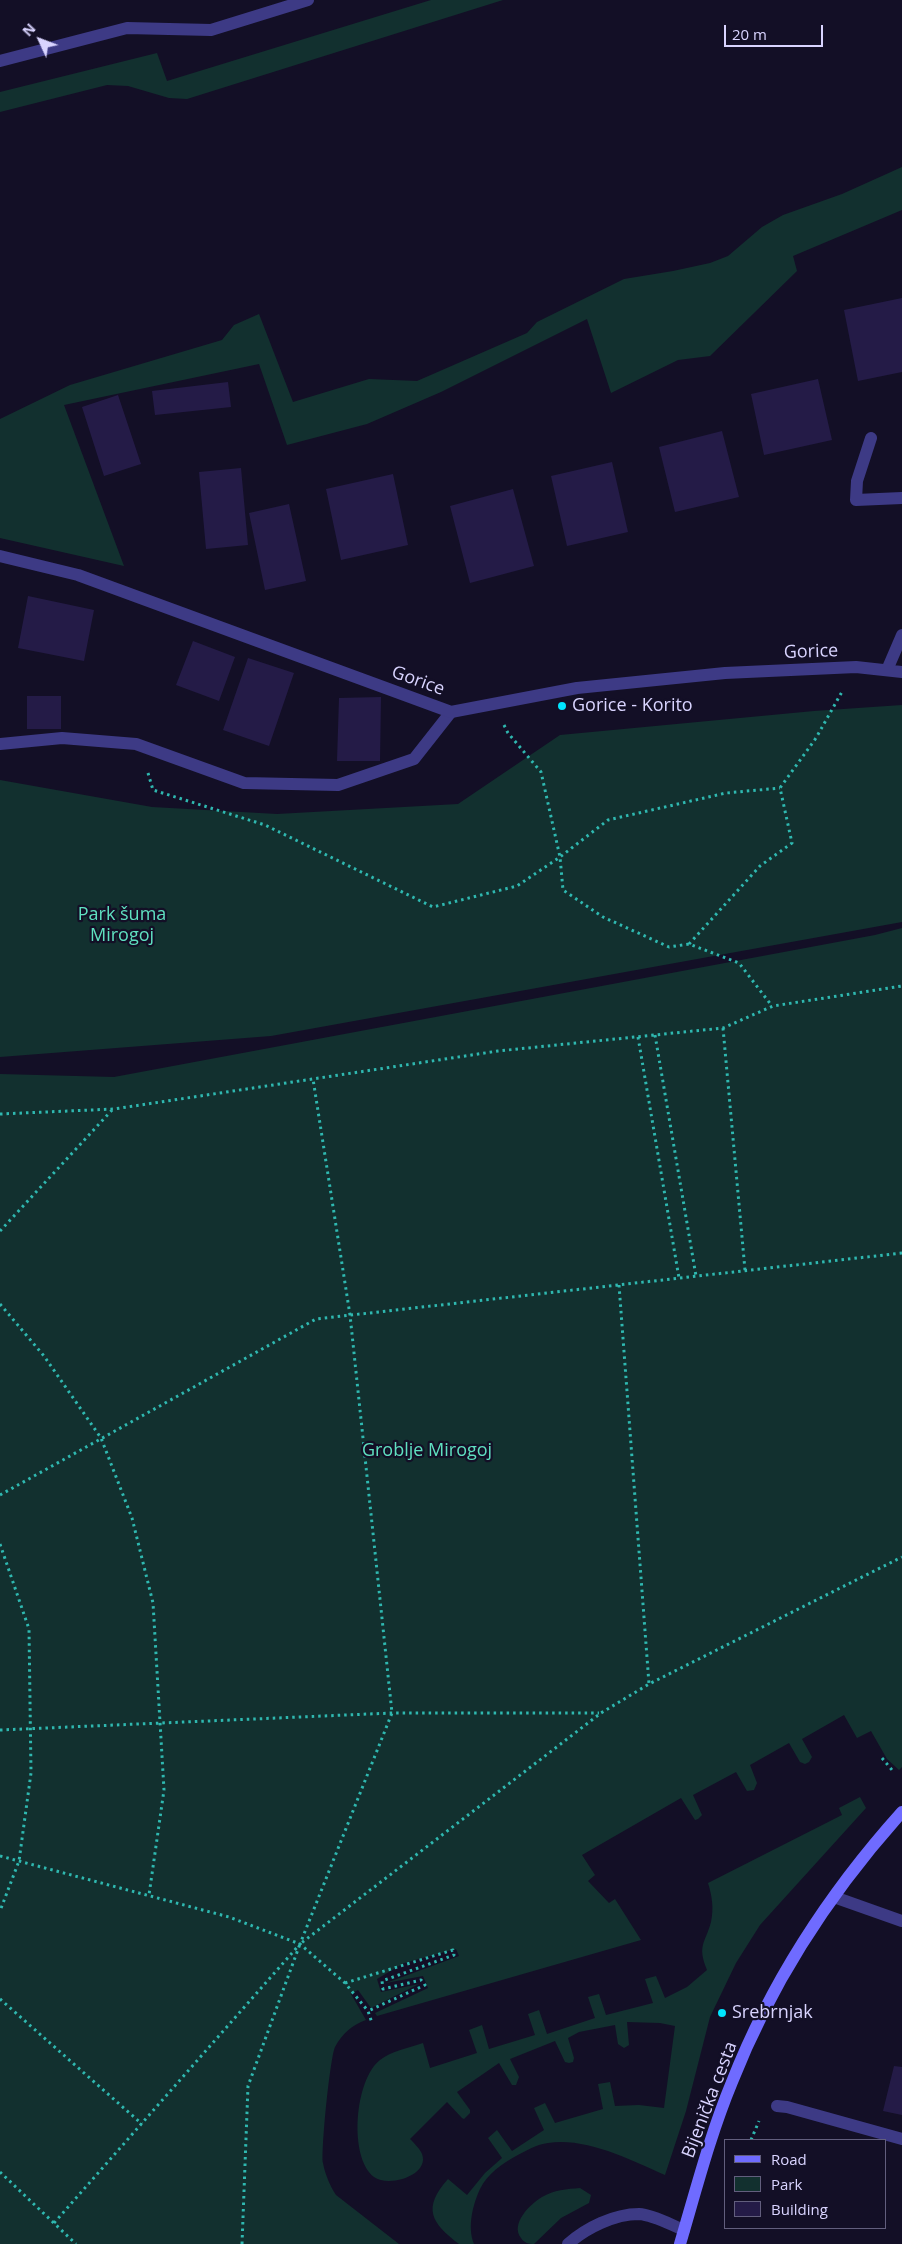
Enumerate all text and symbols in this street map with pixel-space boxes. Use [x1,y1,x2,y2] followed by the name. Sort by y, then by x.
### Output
[15,15,65,65] north arrow
[727,15,826,47] scale bar
[18,19,39,40] text: N
[732,24,767,44] text: 20 m
[783,640,839,664] street label: Gorice
[389,662,447,700] street label: Gorice
[572,695,693,717] place label: Gorice - Korito
[556,700,568,712] marker: Gorice - Korito
[78,904,166,946] park label: Park šuma Mirogoj
[362,1440,492,1462] park label: Groblje Mirogoj
[732,2002,813,2024] place label: Srebrnjak
[716,2007,728,2019] marker: Srebrnjak
[678,2039,742,2161] street label: Bijenička cesta
[724,2139,887,2229] legend
[771,2149,807,2169] text: Road
[771,2174,802,2194] text: Park
[771,2199,828,2219] text: Building

